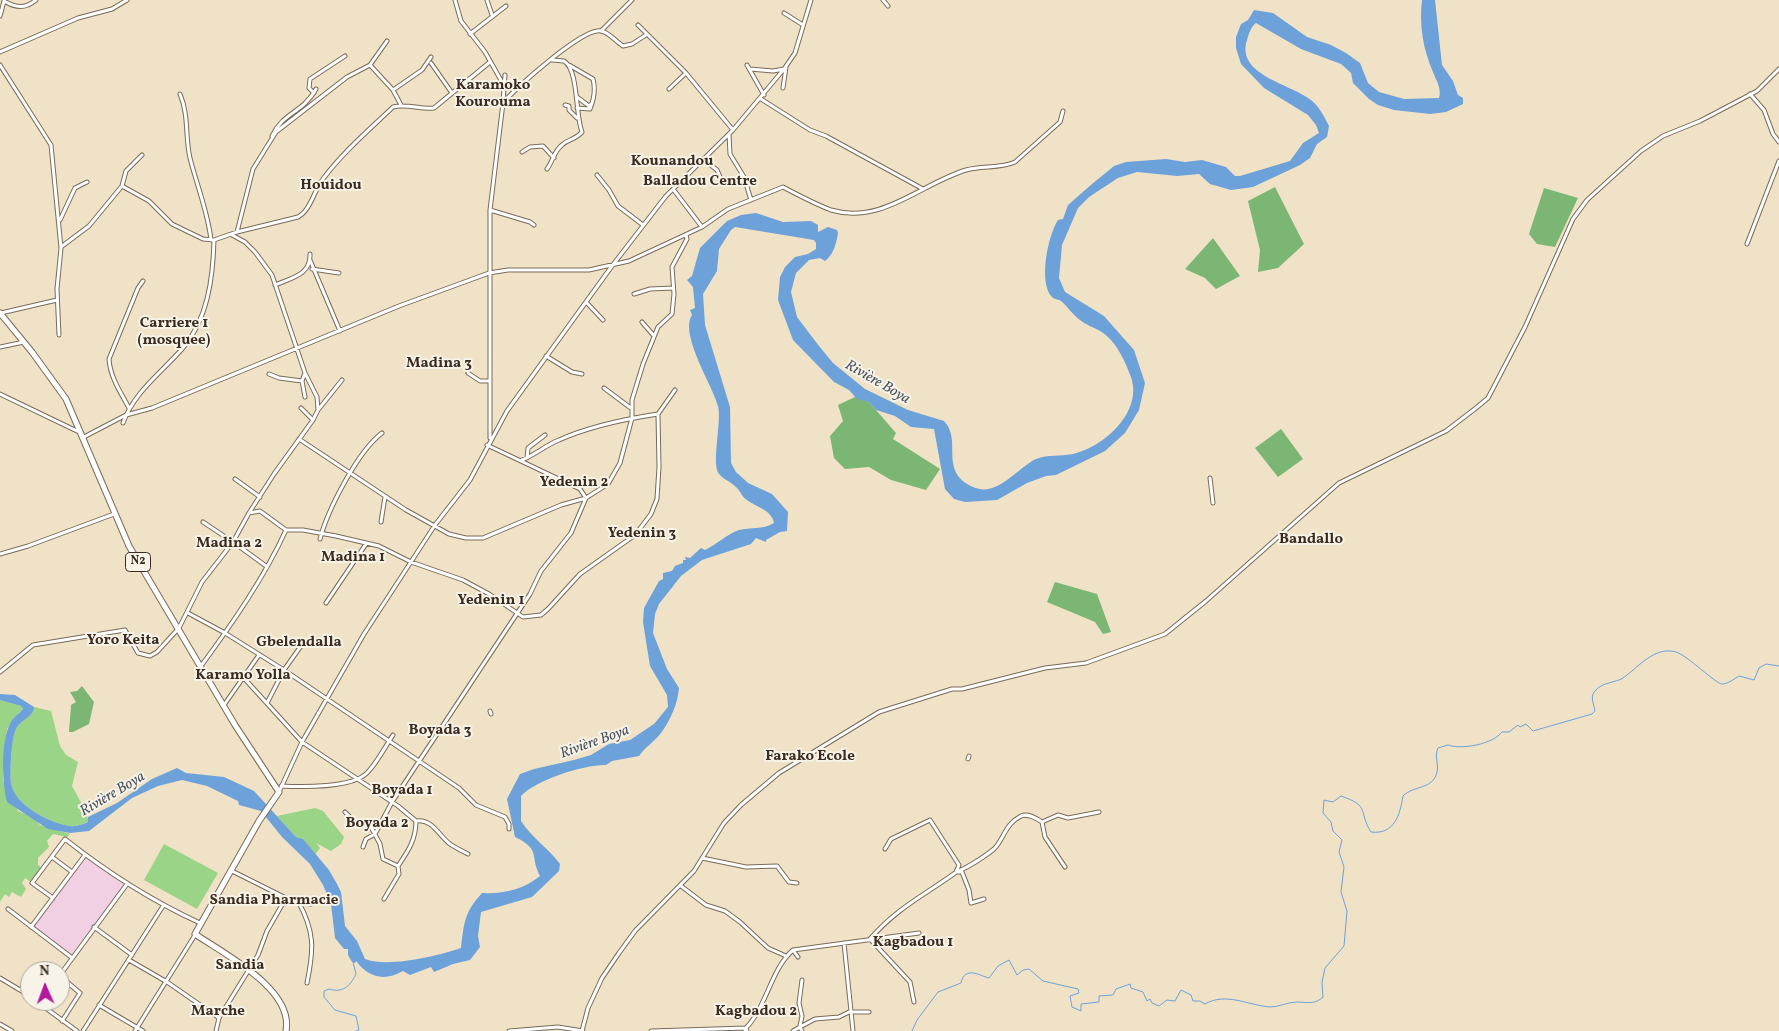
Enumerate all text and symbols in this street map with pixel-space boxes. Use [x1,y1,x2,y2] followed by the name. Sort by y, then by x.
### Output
[455,77,531,112] district label: Karamoko Kourouma
[631,153,713,171] district label: Kounandou
[643,173,757,191] district label: Balladou Centre
[300,177,362,195] district label: Houidou
[138,315,210,350] district label: Carriere 1 (mosquee)
[406,355,472,373] district label: Madina 3
[841,357,913,409] water label: Rivière Boya
[540,474,608,492] district label: Yedenin 2
[608,525,676,543] district label: Yedenin 3
[1279,531,1343,549] district label: Bandallo
[196,535,262,553] district label: Madina 2
[321,549,385,567] district label: Madina 1
[126,552,150,572] road number: N2
[458,592,524,610] district label: Yedenin 1
[87,632,159,650] district label: Yoro Keita
[256,634,342,652] district label: Gbelendalla
[195,667,291,685] district label: Karamo Yolla
[409,722,471,740] district label: Boyada 3
[558,722,632,764] water label: Rivière Boya
[765,748,855,766] district label: Farako Ecole
[77,769,149,821] water label: Rivière Boya
[371,782,433,800] district label: Boyada 1
[346,815,408,833] district label: Boyada 2
[210,892,338,910] district label: Sandia Pharmacie
[873,934,953,952] district label: Kagbadou 1
[216,957,264,975] district label: Sandia
[20,961,70,1011] north arrow
[39,962,50,981] text: N
[191,1003,245,1021] district label: Marche
[715,1003,797,1021] district label: Kagbadou 2

